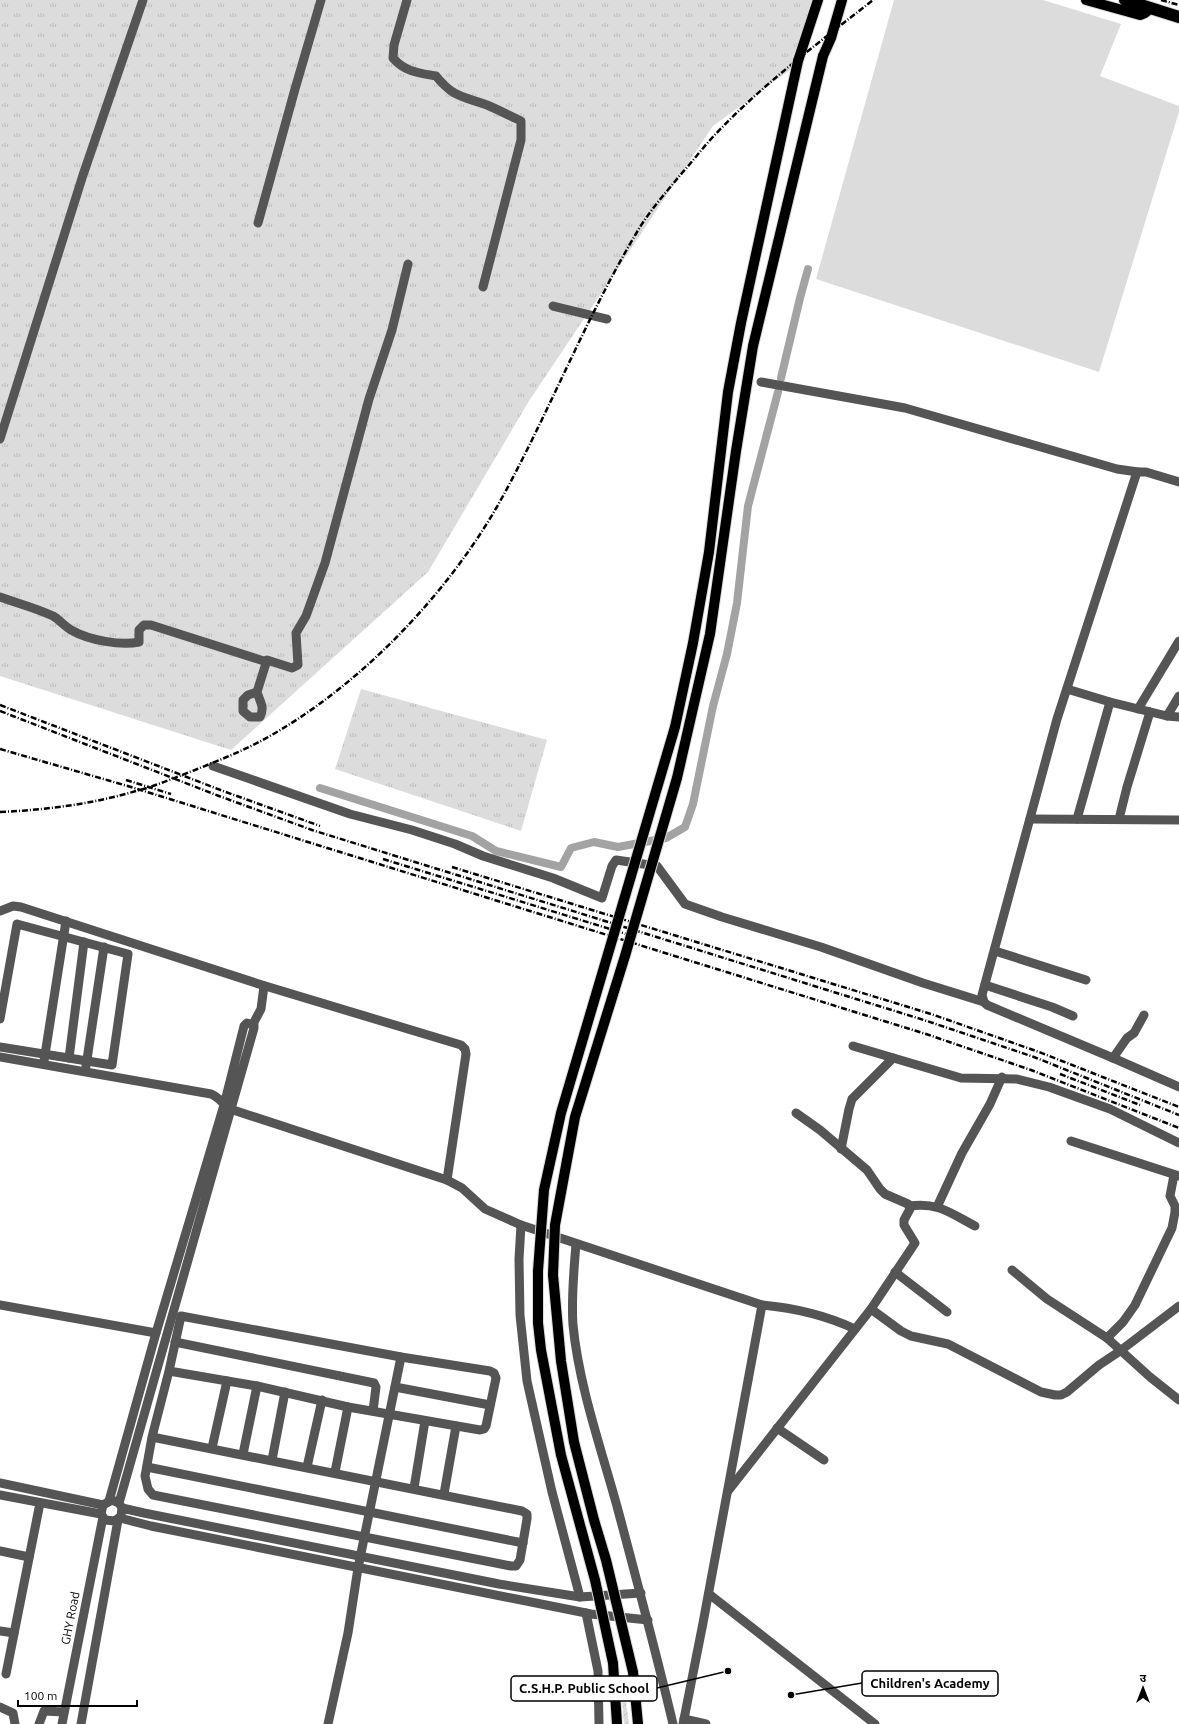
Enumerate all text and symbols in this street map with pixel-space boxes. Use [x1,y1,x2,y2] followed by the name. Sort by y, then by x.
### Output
[58,1590,82,1646] street label: GHY Road
[1123,1668,1163,1708] north arrow
[862,1671,998,1696] callout: Children's Academy
[1140,1672,1147,1684] text: उ
[511,1676,657,1701] callout: C.S.H.P. Public School
[870,1676,990,1690] text: Children's Academy
[519,1681,649,1695] text: C.S.H.P. Public School
[18,1682,137,1708] scale bar
[24,1689,57,1702] text: 100 m

